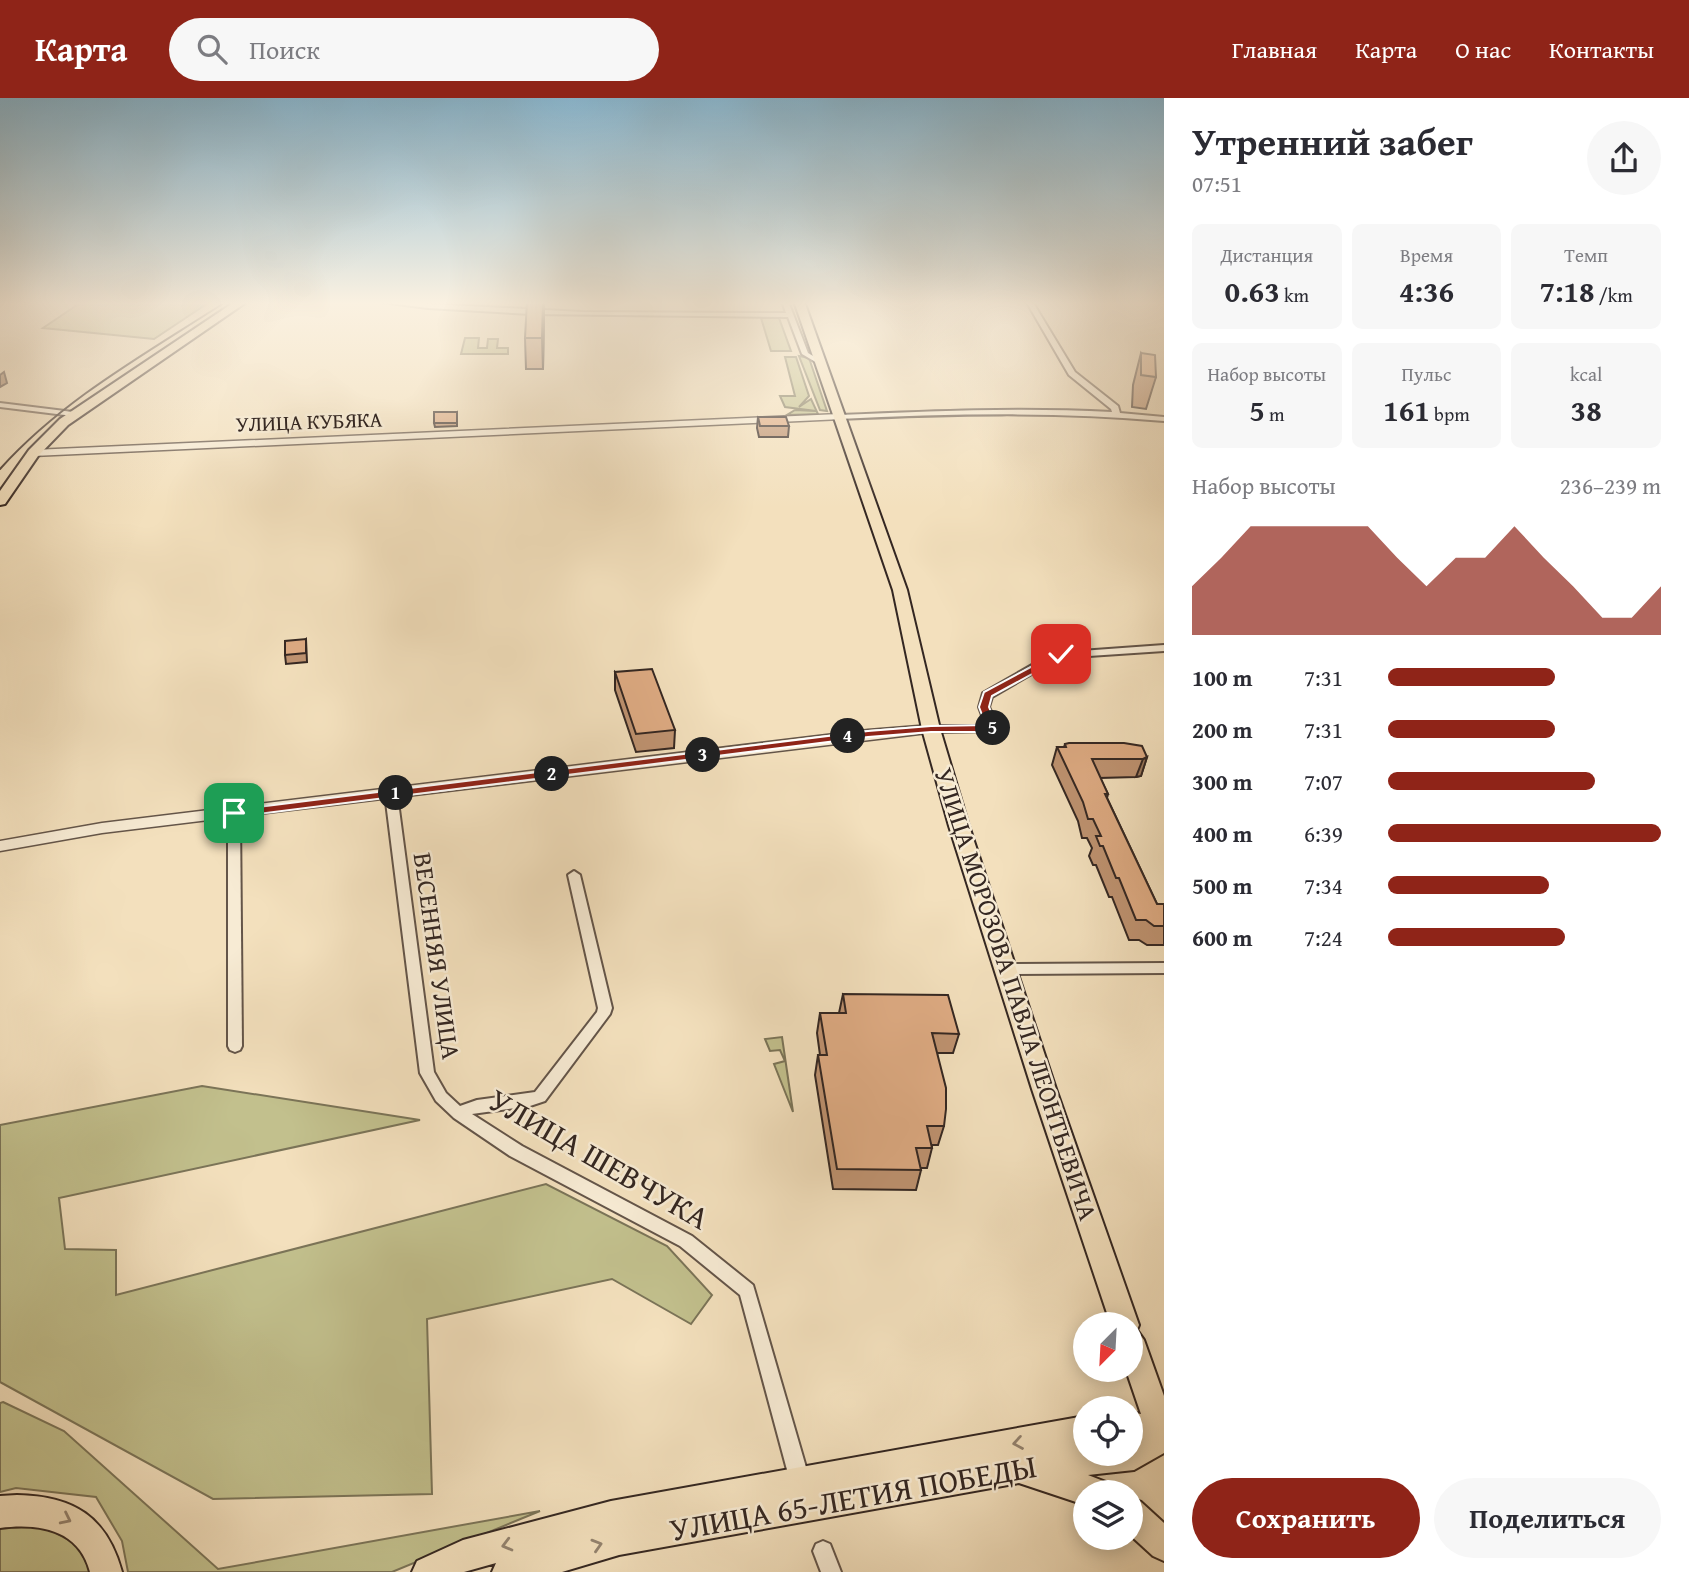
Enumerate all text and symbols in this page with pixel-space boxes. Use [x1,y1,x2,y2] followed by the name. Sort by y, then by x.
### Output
[169,18,659,81] search box
[35,25,127,73] text: Карта
[193,30,231,68] icon: search
[249,30,320,69] text: Поиск
[1232,32,1317,67] text: Главная
[1355,32,1417,67] text: Карта
[1455,32,1511,67] text: О нас
[1549,32,1654,67] text: Контакты
[1192,113,1473,169] text: Утренний забег
[1587,121,1661,195] button: share
[1192,167,1242,200] text: 07:51
[1220,241,1313,269] text: Дистанция
[1400,241,1453,269] text: Время
[1564,241,1608,269] text: Темп
[1225,269,1280,313] text: 0.63
[1399,269,1454,313] text: 4:36
[1539,269,1595,313] text: 7:18
[1280,281,1309,309] text: km
[1595,281,1633,309] text: /km
[1207,360,1326,388] text: Набор высоты
[1402,360,1451,388] text: Пульс
[1570,360,1602,388] text: kcal
[1249,388,1265,432] text: 5
[1383,388,1430,432] text: 161
[1571,388,1602,432] text: 38
[1265,400,1284,428] text: m
[1430,400,1470,428] text: bpm
[235,403,383,440] street label: УЛИЦА КУБЯКА
[1192,469,1336,502] text: Набор высоты
[1560,469,1661,502] text: 236–239 m
[1031,624,1091,684] pin
[1042,635,1080,673] icon: check
[1192,661,1253,694] text: 100 m
[1304,661,1343,694] text: 7:31
[976,710,1010,746] pin: 5
[988,713,997,741] text: 5
[1192,713,1253,746] text: 200 m
[1304,713,1343,746] text: 7:31
[830,718,866,754] pin: 4
[843,721,852,749] text: 4
[686,738,720,772] pin: 3
[698,740,707,768] text: 3
[534,756,570,792] pin: 2
[547,759,556,787] text: 2
[925,763,1108,1225] street label: УЛИЦА МОРОЗОВА ПАВЛА ЛЕОНТЬЕВИЧА
[1192,765,1253,798] text: 300 m
[1304,765,1343,798] text: 7:07
[378,776,414,810] pin: 1
[391,778,400,806] text: 1
[204,783,264,843] pin
[215,794,253,832] icon: arrive
[1192,817,1253,850] text: 400 m
[1304,817,1343,850] text: 6:39
[404,850,471,1062] street label: ВЕСЕННЯЯ УЛИЦА
[1192,869,1253,902] text: 500 m
[1304,869,1343,902] text: 7:34
[1192,921,1253,954] text: 600 m
[1304,921,1343,954] text: 7:24
[480,1076,719,1241] street label: УЛИЦА ШЕВЧУКА
[1073,1312,1143,1382] north arrow
[1073,1312,1143,1550] map controls
[1073,1396,1143,1466] button: locate
[1012,1435,1024,1450] one-way arrow
[666,1442,1040,1553] street label: УЛИЦА 65-ЛЕТИЯ ПОБЕДЫ
[1192,1478,1420,1558] button: Сохранить
[1434,1478,1661,1558] button: Поделиться
[1073,1480,1143,1550] button: layers
[59,1511,71,1525] one-way arrow
[501,1536,513,1551] one-way arrow
[591,1539,603,1554] one-way arrow

